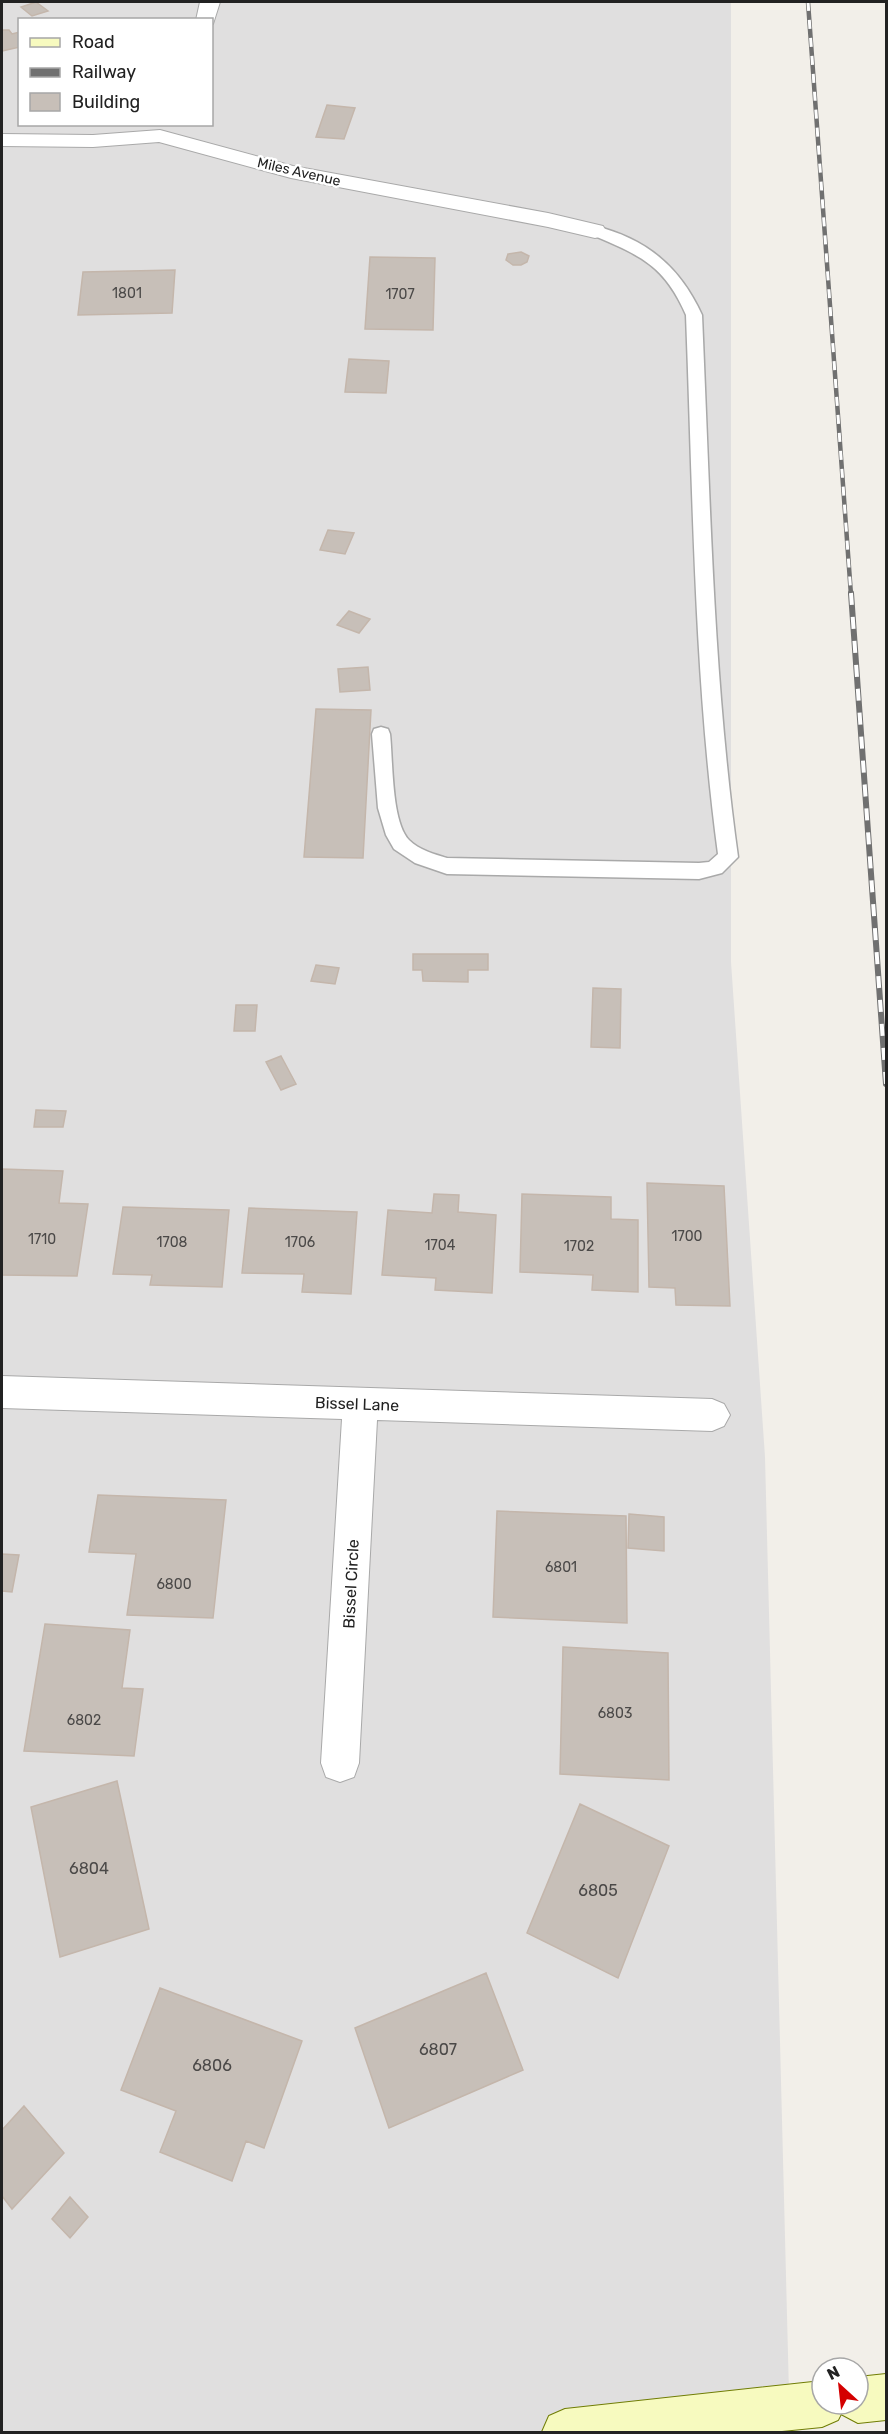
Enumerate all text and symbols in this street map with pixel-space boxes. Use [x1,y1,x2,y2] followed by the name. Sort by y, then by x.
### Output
[18,18,213,126] legend
[72,31,115,53] text: Road
[72,61,136,83] text: Railway
[72,91,140,113] text: Building
[256,154,342,190] street label: Miles Avenue
[112,285,142,302] house number: 1801
[385,286,415,303] house number: 1707
[672,1228,703,1245] house number: 1700
[28,1231,56,1248] house number: 1710
[157,1234,188,1251] house number: 1708
[285,1234,315,1251] house number: 1706
[425,1237,456,1254] house number: 1704
[564,1238,594,1255] house number: 1702
[315,1393,399,1415] street label: Bissel Lane
[339,1539,363,1629] street label: Bissel Circle
[545,1559,577,1576] house number: 6801
[156,1576,192,1593] house number: 6800
[598,1705,632,1722] house number: 6803
[67,1712,101,1729] house number: 6802
[69,1859,109,1878] house number: 6804
[578,1881,618,1900] house number: 6805
[419,2040,457,2059] house number: 6807
[192,2056,232,2075] house number: 6806
[810,2356,870,2416] north arrow
[824,2362,843,2384] text: N

